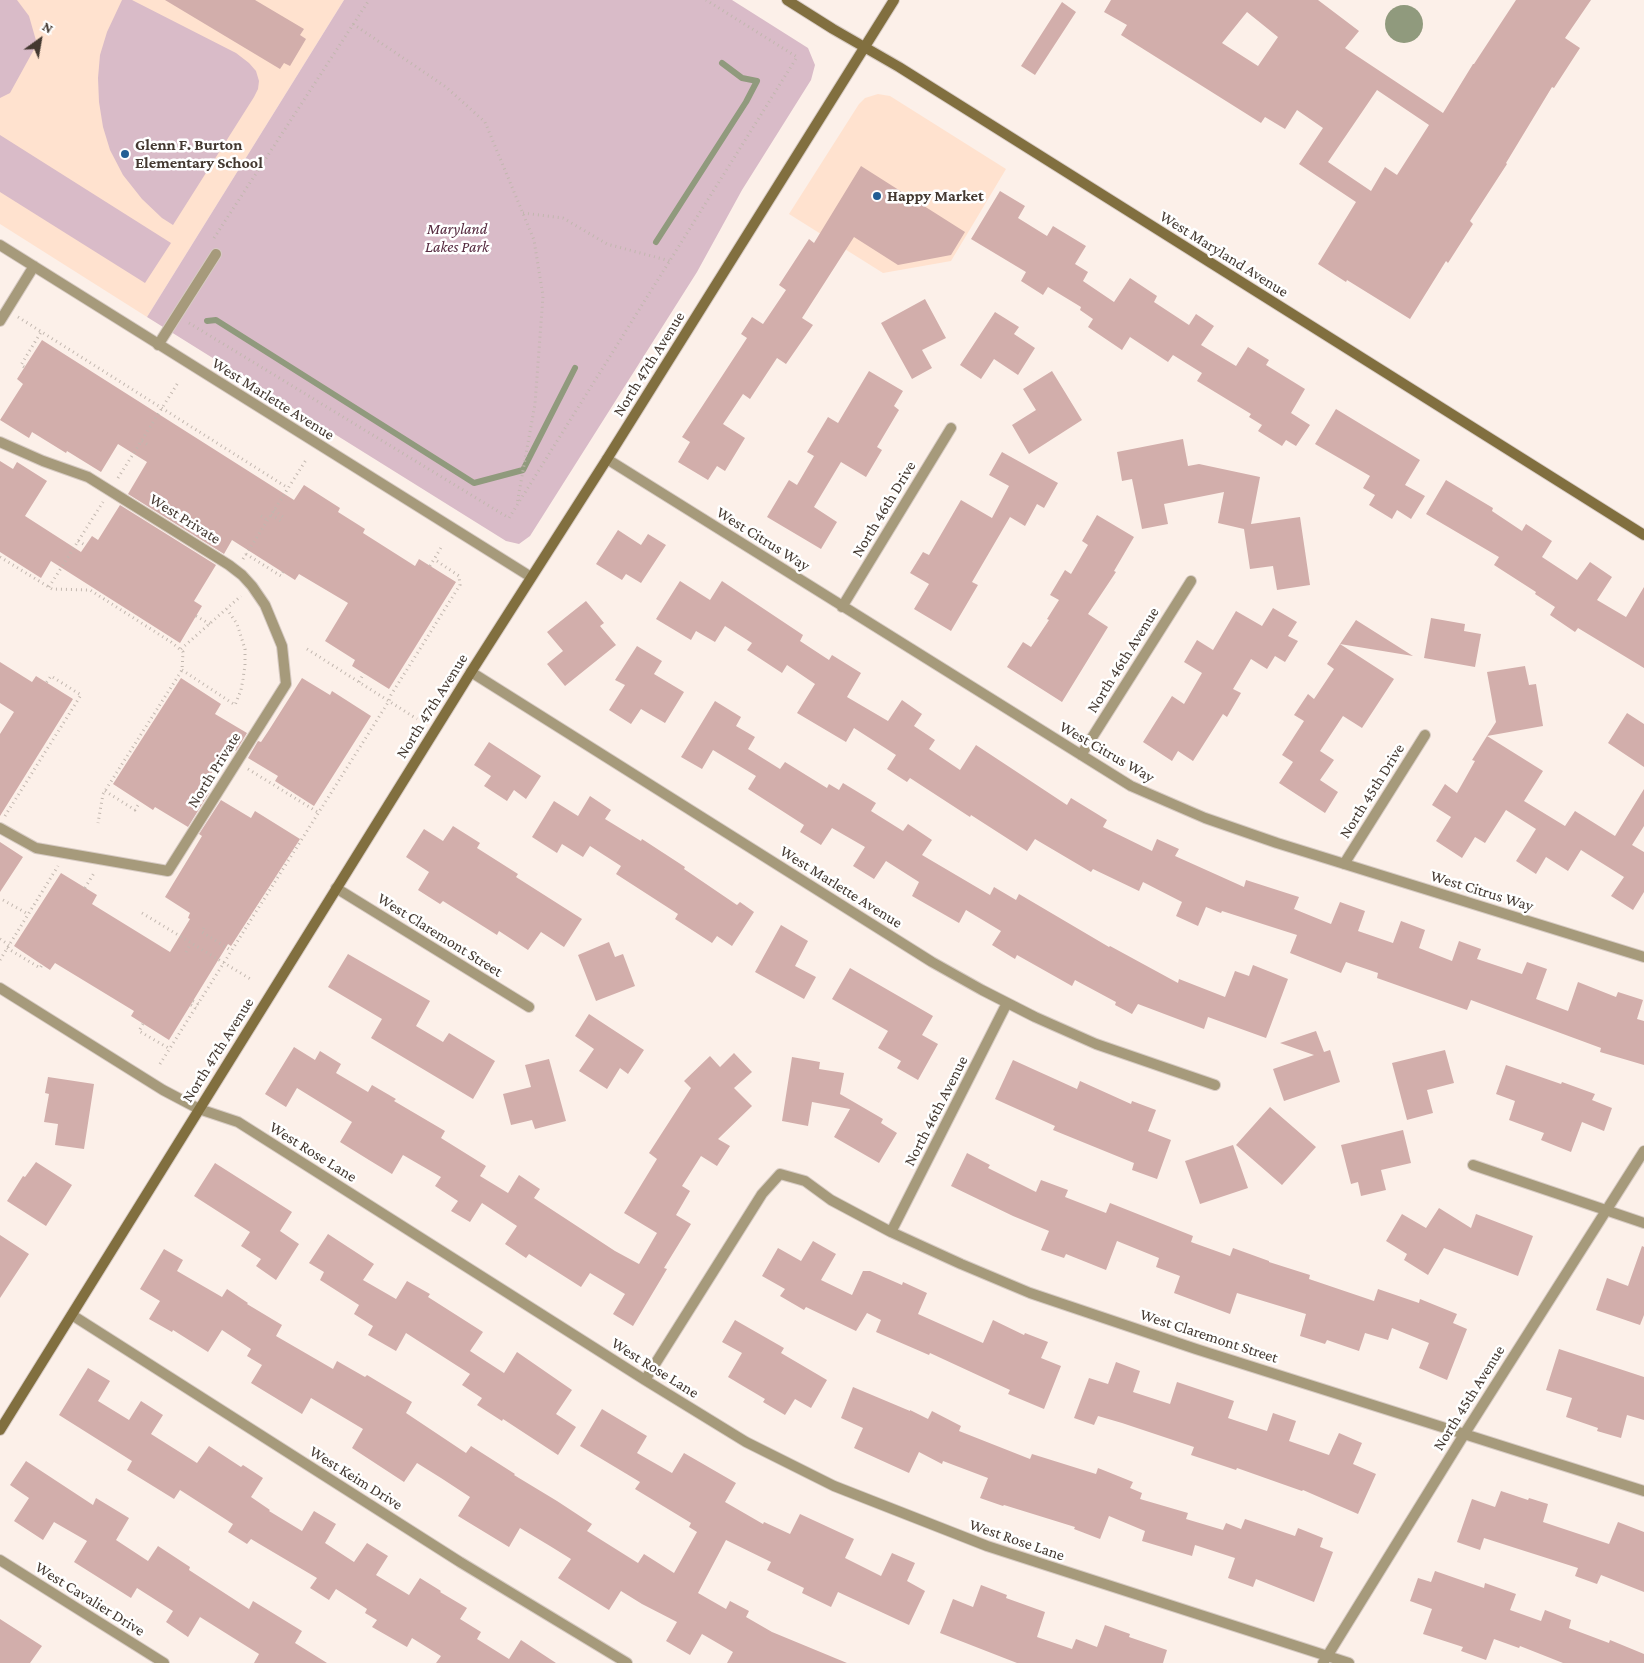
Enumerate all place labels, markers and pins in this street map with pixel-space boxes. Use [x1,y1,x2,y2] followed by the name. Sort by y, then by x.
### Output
[135,135,263,173] place label: Glenn F. Burton Elementary School
[119,148,131,160] marker: Glenn F. Burton Elementary School
[887,186,984,206] place label: Happy Market
[871,190,883,202] marker: Happy Market

